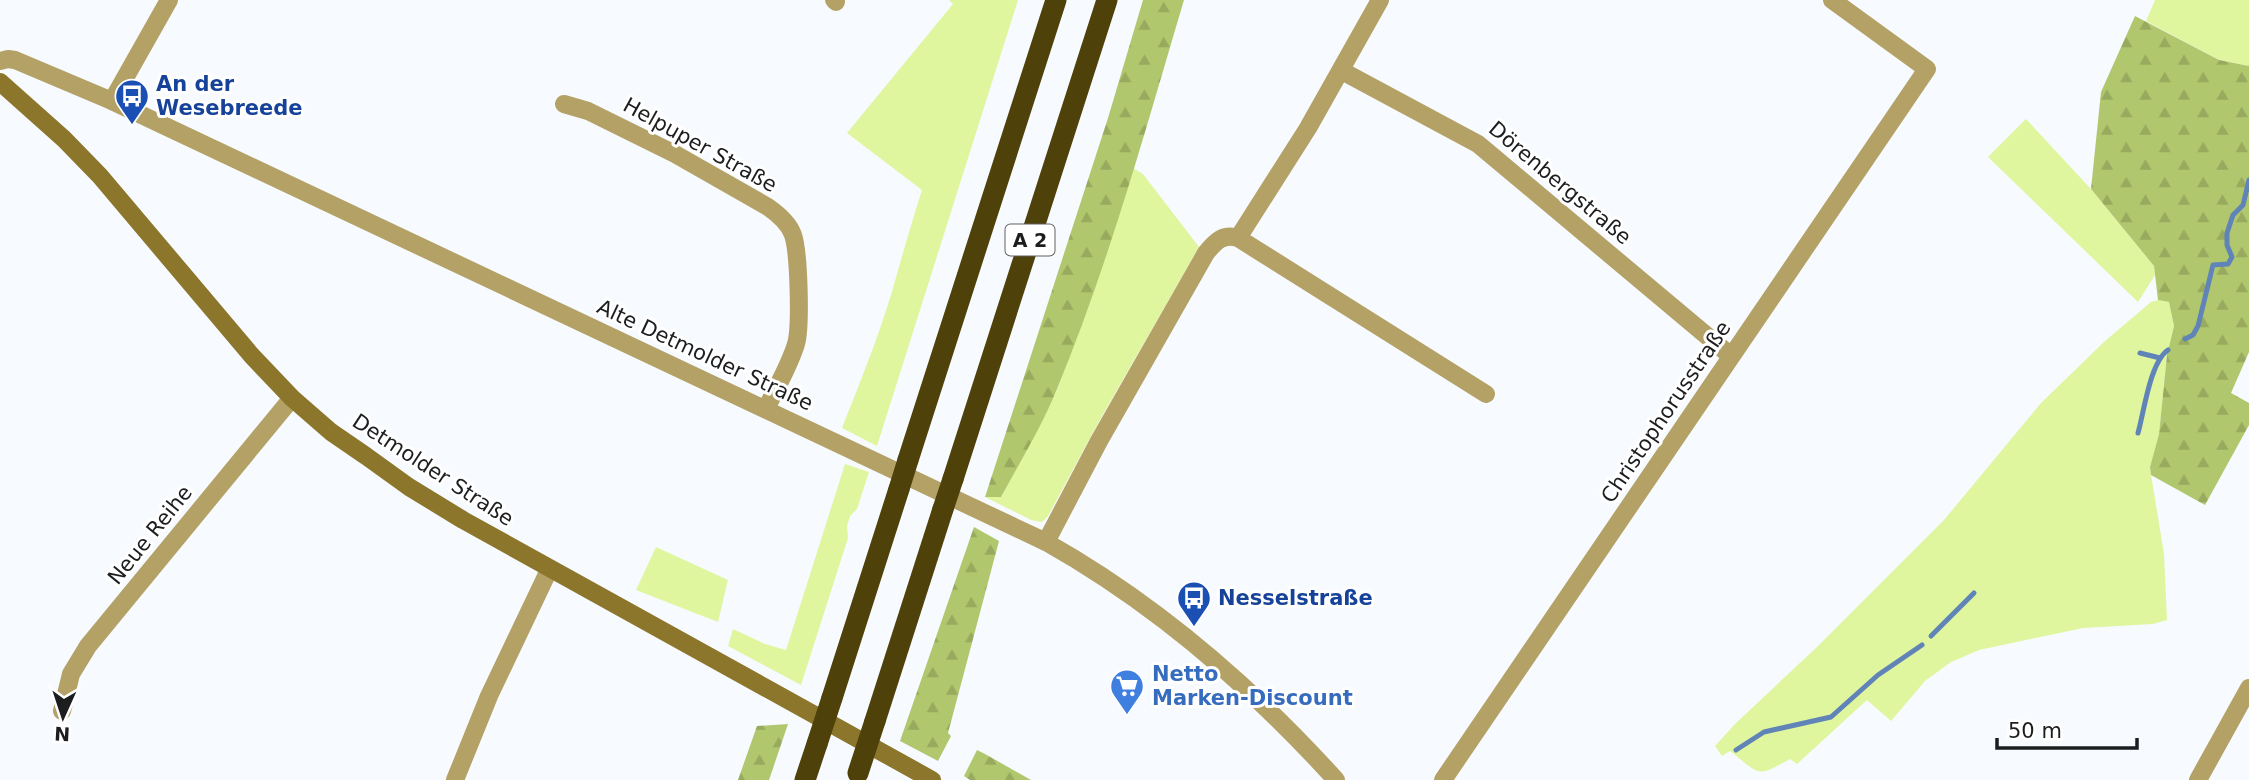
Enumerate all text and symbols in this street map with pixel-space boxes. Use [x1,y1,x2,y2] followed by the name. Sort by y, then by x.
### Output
[156,72,303,120] place label: An der Wesebreede
[113,77,151,126] bus stop icon: An der Wesebreede
[619,93,781,197] street label: Helpuper Straße
[1484,117,1636,249] street label: Dörenbergstraße
[1006,224,1054,256] road number: A 2
[593,294,817,416] street label: Alte Detmolder Straße
[1596,317,1736,507] street label: Christophorusstraße
[348,409,518,531] street label: Detmolder Straße
[103,481,197,589] street label: Neue Reihe
[1175,579,1213,628] bus stop icon: Nesselstraße
[1218,586,1373,610] place label: Nesselstraße
[1152,662,1353,710] place label: Netto Marken-Discount
[1108,667,1146,716] supermarket icon: Netto Marken-Discount
[28,682,98,752] north arrow
[1997,706,2137,750] scale bar
[2008,719,2062,743] text: 50 m
[54,723,71,745] text: N

